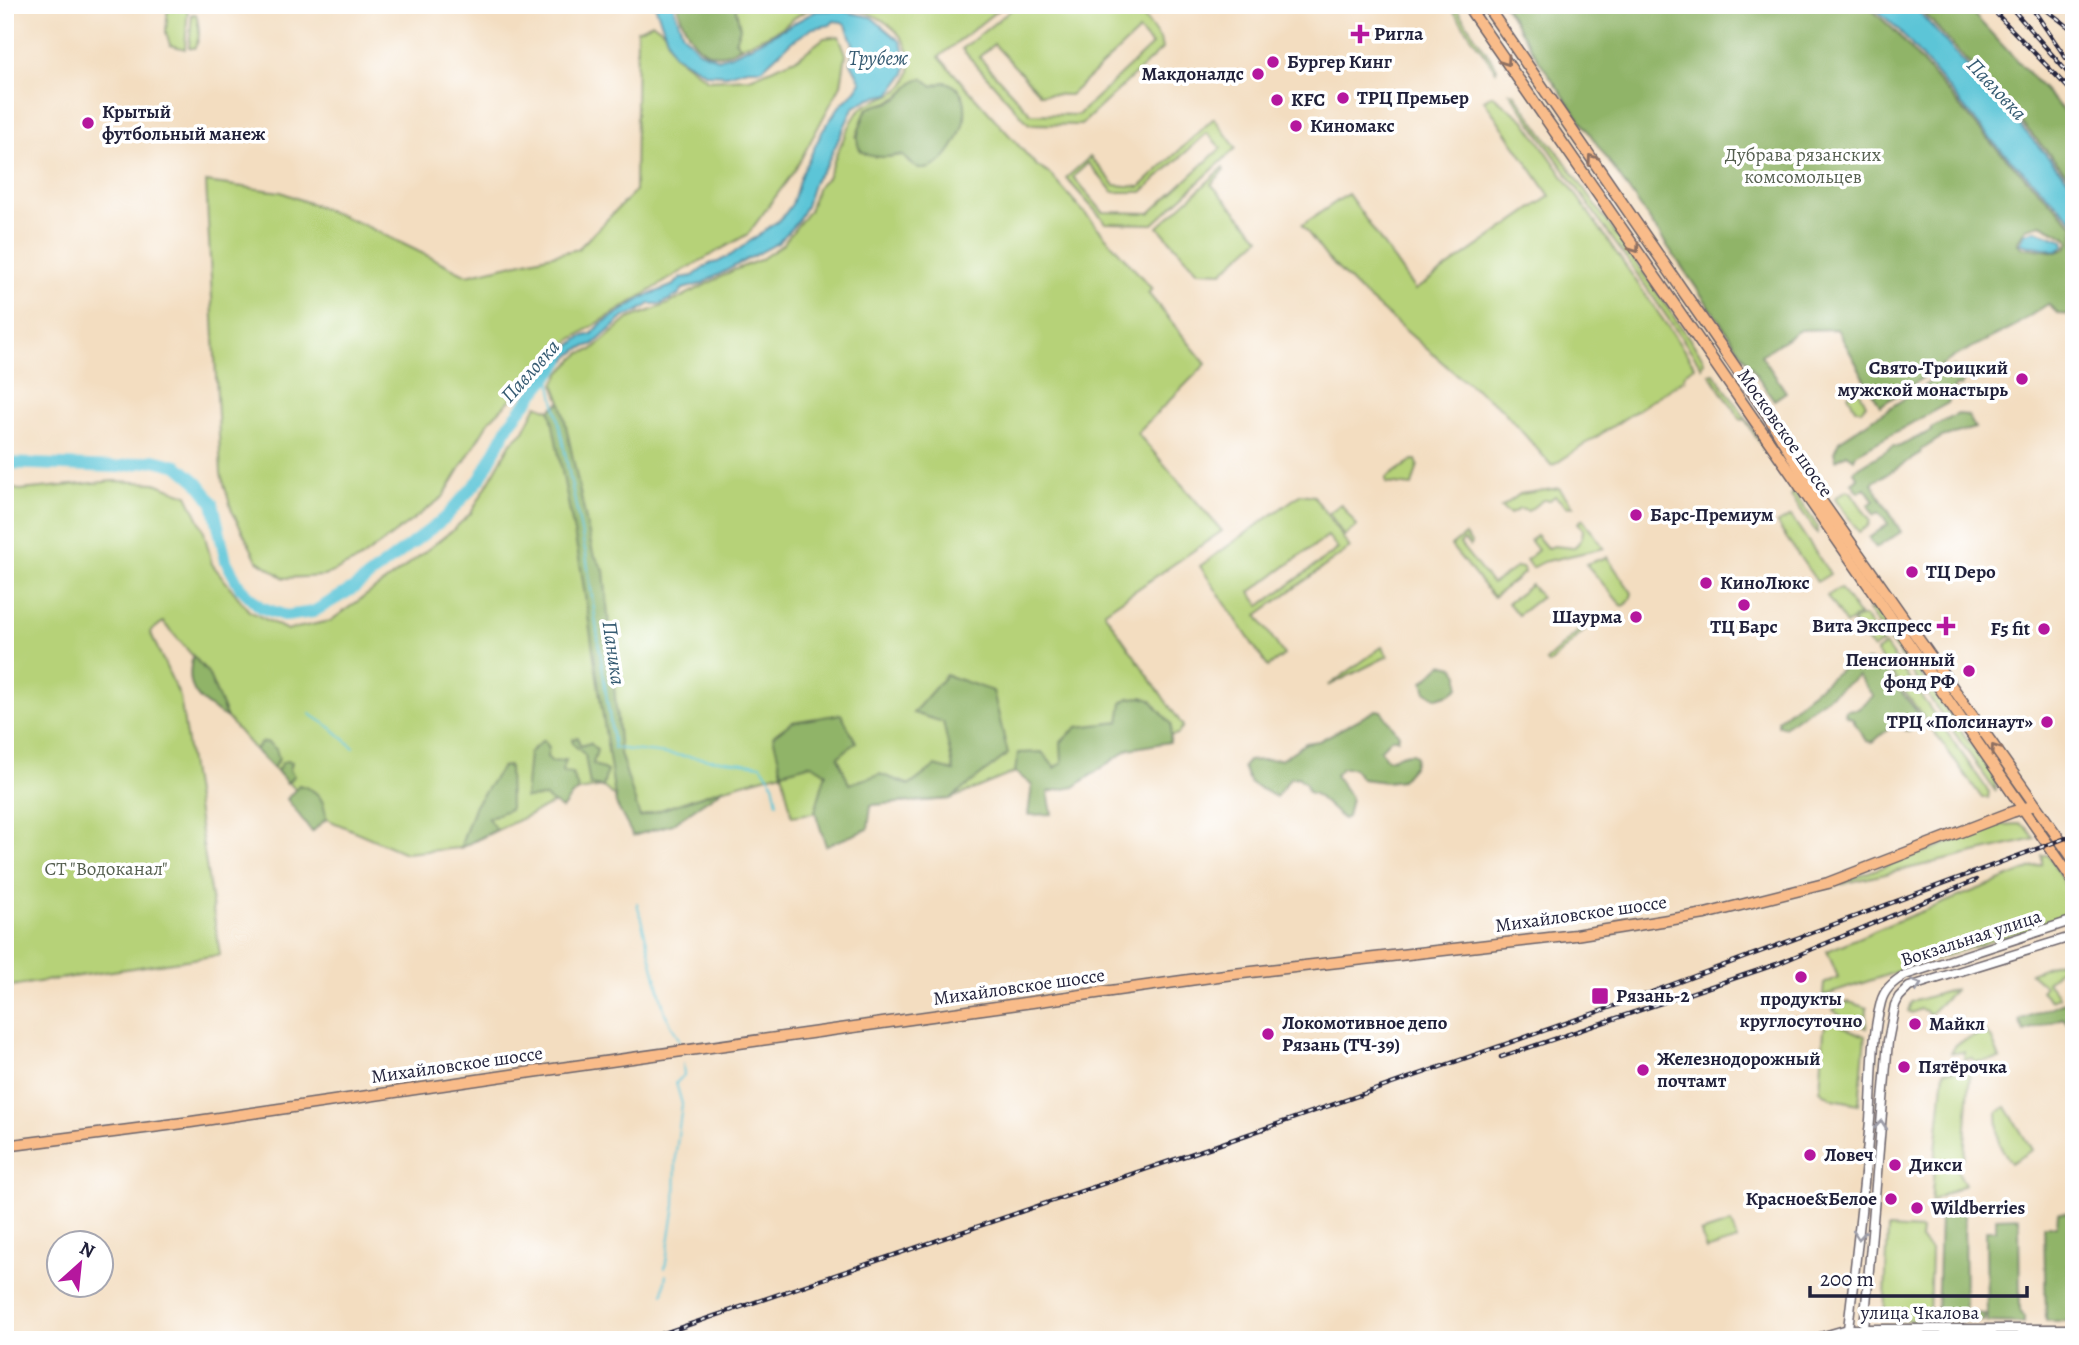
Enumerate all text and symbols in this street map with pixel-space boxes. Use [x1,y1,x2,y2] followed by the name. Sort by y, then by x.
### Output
[1374,21,1424,47] place label: Ригла
[1352,26,1368,42] marker: Ригла
[848,44,909,72] water label: Трубеж
[1287,49,1393,75] place label: Бургер Кинг
[1961,52,2033,127] water label: Павловка
[1498,53,1510,66] one-way arrow
[1265,54,1281,70] marker: Бургер Кинг
[1142,61,1244,87] place label: Макдоналдс
[1250,66,1266,82] marker: Макдоналдс
[1357,85,1469,111] place label: ТРЦ Премьер
[1291,87,1325,113] place label: KFC
[1335,90,1351,106] marker: ТРЦ Премьер
[1269,92,1285,108] marker: KFC
[102,99,266,147] place label: Крытый футбольный манеж
[1310,113,1395,139] place label: Киномакс
[80,115,96,131] marker: Крытый футбольный манеж
[1288,118,1304,134] marker: Киномакс
[1725,142,1882,190] park label: Дубрава рязанских комсомольцев
[1588,154,1600,167] one-way arrow
[1627,240,1639,253] one-way arrow
[494,333,566,409] water label: Павловка
[1838,355,2008,403] place label: Свято-Троицкий мужской монастырь
[1731,364,1839,502] street label: Московское шоссе
[2014,371,2030,387] marker: Свято-Троицкий мужской монастырь
[1650,502,1774,528] place label: Барс-Премиум
[1628,507,1644,523] marker: Барс-Премиум
[1926,559,1996,585] place label: ТЦ Depo
[1904,564,1920,580] marker: ТЦ Depo
[1720,570,1810,596] place label: КиноЛюкс
[1698,575,1714,591] marker: КиноЛюкс
[1736,597,1752,613] marker: ТЦ Барс
[1552,604,1623,630] place label: Шаурма
[1628,609,1644,625] marker: Шаурма
[1812,613,1932,639] place label: Вита Экспресс
[1710,614,1778,640] place label: ТЦ Барс
[1990,616,2031,642] place label: F5 fit
[1938,618,1954,634] marker: Вита Экспресс
[596,619,632,687] water label: Паника
[2036,621,2052,637] marker: F5 fit
[1845,647,1955,695] place label: Пенсионный фонд РФ
[1961,663,1977,679] marker: Пенсионный фонд РФ
[1887,709,2033,735] place label: ТРЦ «Полсинаут»
[2039,714,2055,730] marker: ТРЦ «Полсинаут»
[1990,744,2003,757] one-way arrow
[44,856,168,882] park label: СТ "Водоканал"
[1493,889,1669,939] street label: Михайловское шоссе
[1897,903,2045,973] street label: Вокзальная улица
[931,962,1107,1012] street label: Михайловское шоссе
[1793,969,1809,985] marker: продукты круглосуточно
[1911,979,1923,993] one-way arrow
[1616,983,1690,1009] place label: Рязань-2
[1590,986,1610,1006] marker: Рязань-2
[1740,986,1863,1034] place label: продукты круглосуточно
[1282,1010,1448,1058] place label: Локомотивное депо Рязань (ТЧ-39)
[1929,1011,1985,1037] place label: Майкл
[1907,1016,1923,1032] marker: Майкл
[1260,1026,1276,1042] marker: Локомотивное депо Рязань (ТЧ-39)
[369,1040,545,1090] street label: Михайловское шоссе
[1657,1046,1821,1094] place label: Железнодорожный почтамт
[1918,1054,2008,1080] place label: Пятёрочка
[1896,1059,1912,1075] marker: Пятёрочка
[1635,1062,1651,1078] marker: Железнодорожный почтамт
[1873,1120,1888,1131] one-way arrow
[1824,1142,1874,1168] place label: Ловеч
[1802,1147,1818,1163] marker: Ловеч
[1909,1152,1963,1178] place label: Дикси
[1887,1157,1903,1173] marker: Дикси
[1745,1186,1877,1212] place label: Красное&Белое
[1883,1191,1899,1207] marker: Красное&Белое
[1930,1195,2026,1221] place label: Wildberries
[1909,1200,1925,1216] marker: Wildberries
[1851,1229,1866,1241] one-way arrow
[46,1230,116,1300] north arrow
[75,1235,99,1265] text: N
[1810,1254,2026,1298] scale bar
[1820,1265,1874,1293] text: 200 m
[1860,1300,1979,1326] street label: улица Чкалова

